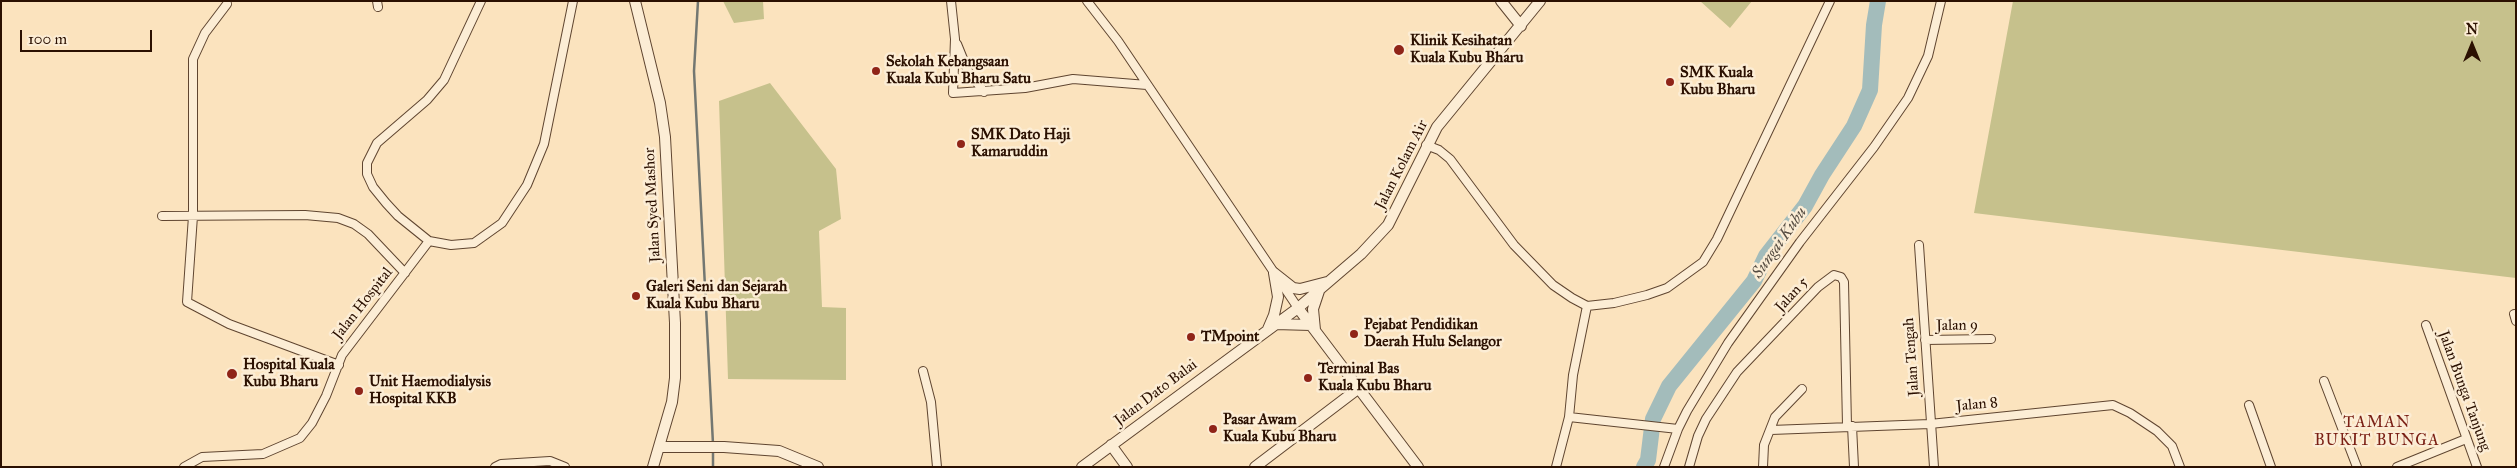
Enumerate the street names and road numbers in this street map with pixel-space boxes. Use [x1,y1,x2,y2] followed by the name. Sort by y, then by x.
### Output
[1372,117,1432,213] street label: Jalan Kolam Air
[641,147,665,263] street label: Jalan Syed Mashor
[329,264,397,344] street label: Jalan Hospital
[1772,274,1812,316] street label: Jalan 5
[1900,317,1924,397] street label: Jalan Tengah
[1936,317,1978,335] street label: Jalan 9
[2434,328,2494,454] street label: Jalan Bunga Tanjung
[1111,356,1201,430] street label: Jalan Dato Balai
[1955,394,1999,416] street label: Jalan 8

